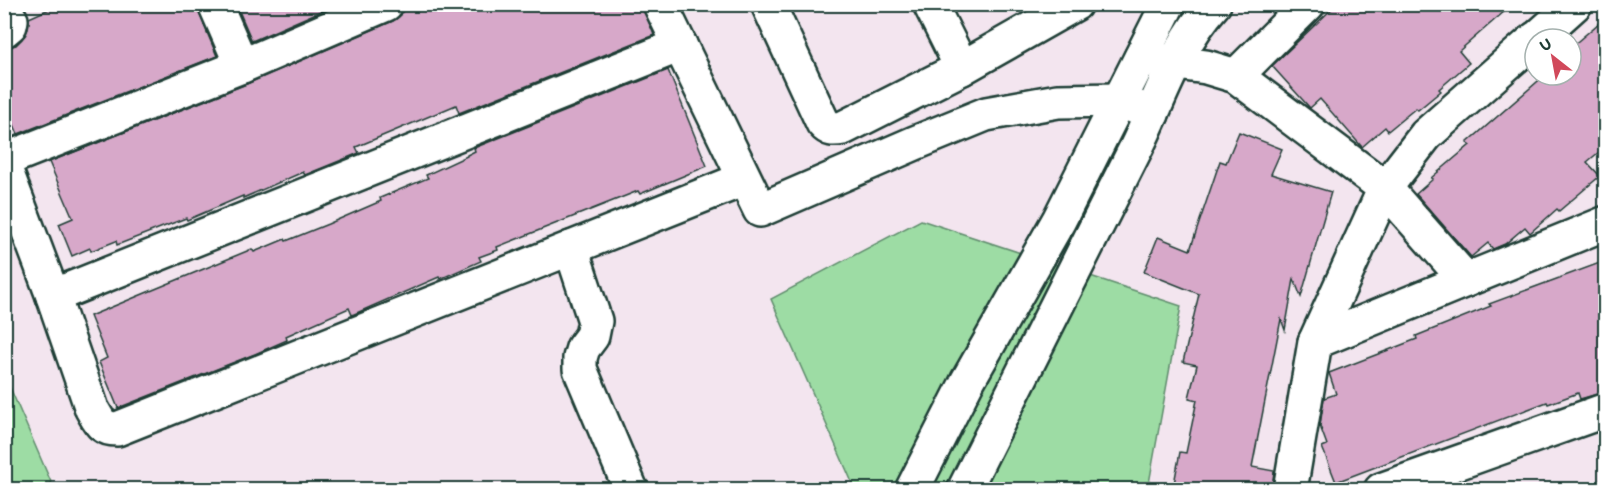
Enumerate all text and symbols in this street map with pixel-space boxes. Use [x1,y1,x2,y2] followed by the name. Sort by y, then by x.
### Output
[1523,27,1583,87] north arrow
[1536,34,1555,55] text: U

